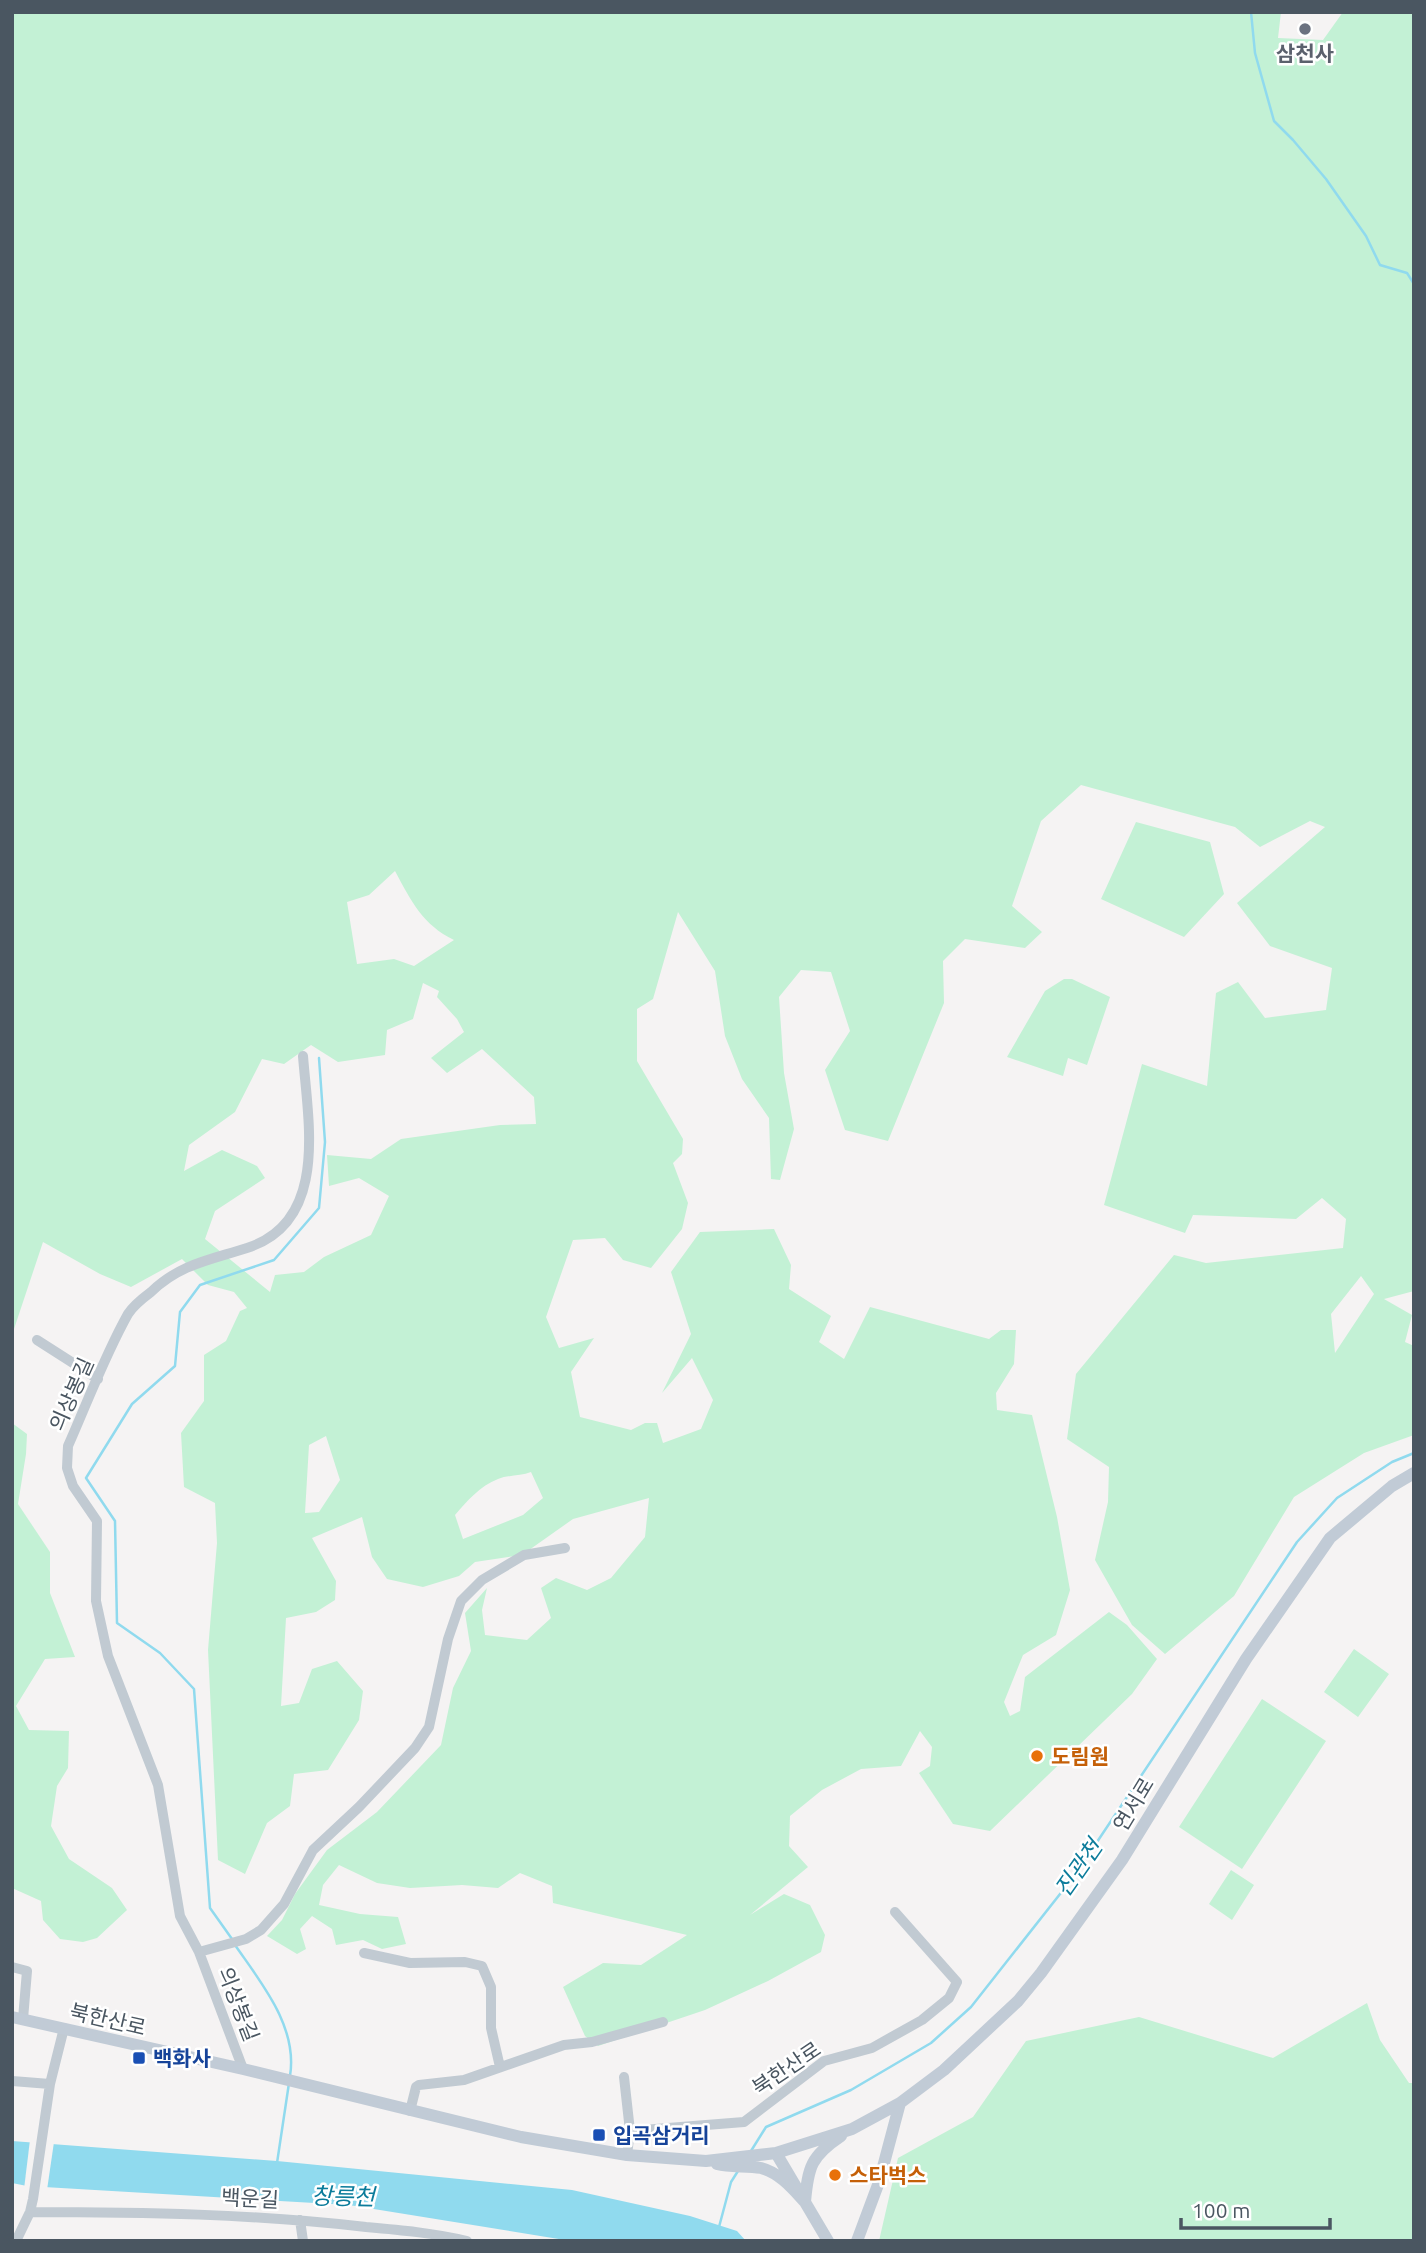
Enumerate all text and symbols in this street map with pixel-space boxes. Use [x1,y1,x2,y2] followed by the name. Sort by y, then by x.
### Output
[1297,21,1313,37] marker: 삼천사
[1276,41,1334,65] place label: 삼천사
[44,1354,98,1434] street label: 의상봉길
[1051,1744,1109,1768] place label: 도림원
[1029,1748,1045,1764] marker: 도림원
[1108,1773,1158,1835] street label: 연서로
[1050,1833,1108,1901] water label: 진관천
[214,1964,264,2044] street label: 의상봉길
[68,1999,148,2039] street label: 북한산로
[747,2036,825,2100] street label: 북한산로
[153,2046,211,2070] place label: 백화사
[131,2050,147,2066] marker: 백화사
[613,2123,710,2147] place label: 입곡삼거리
[591,2127,607,2143] marker: 입곡삼거리
[849,2163,926,2187] place label: 스타벅스
[827,2167,843,2183] marker: 스타벅스
[311,2183,378,2209] water label: 창릉천
[220,2184,280,2212] street label: 백운길
[1181,2186,1330,2230] scale bar
[1192,2198,1250,2222] text: 100 m

